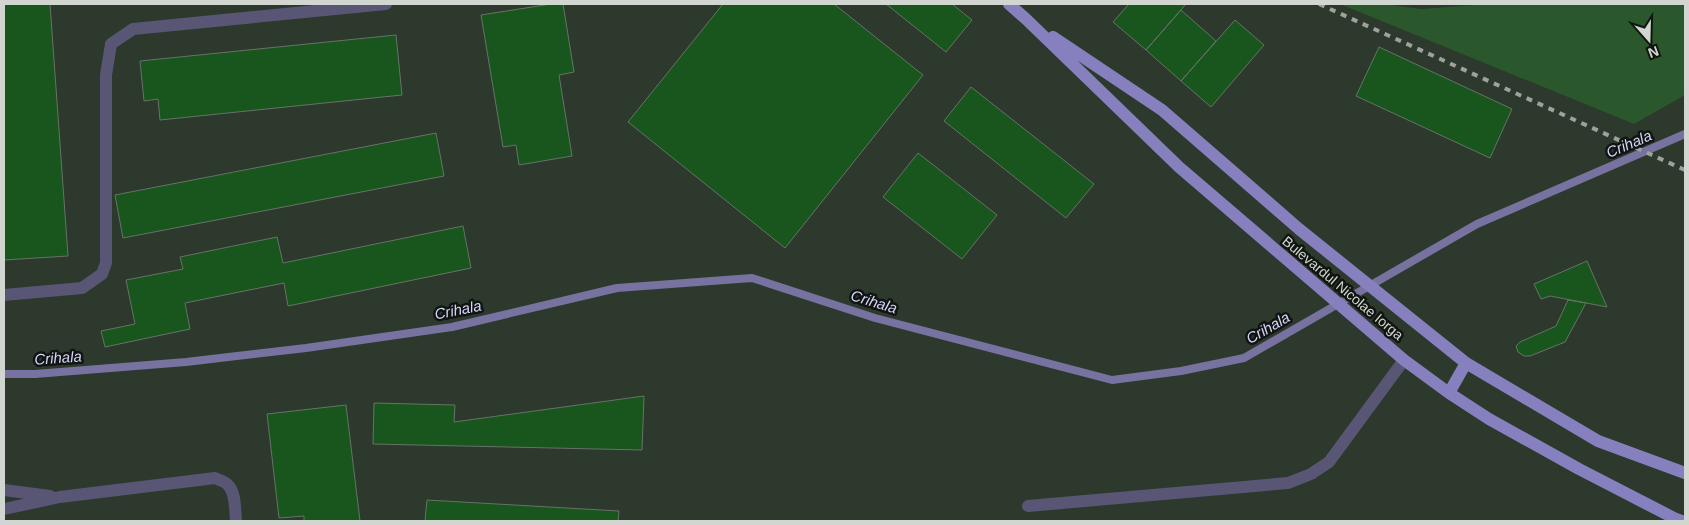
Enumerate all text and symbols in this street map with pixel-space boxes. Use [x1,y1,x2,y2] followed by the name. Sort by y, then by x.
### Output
[1624,15,1674,65] north arrow
[1646,43,1661,61] text: N
[1604,126,1654,161] water label: Crihala
[1279,233,1407,343] street label: Bulevardul Nicolae Iorga
[849,286,899,317] water label: Crihala
[433,297,483,322] water label: Crihala
[1243,308,1293,347] water label: Crihala
[34,347,82,368] water label: Crihala

